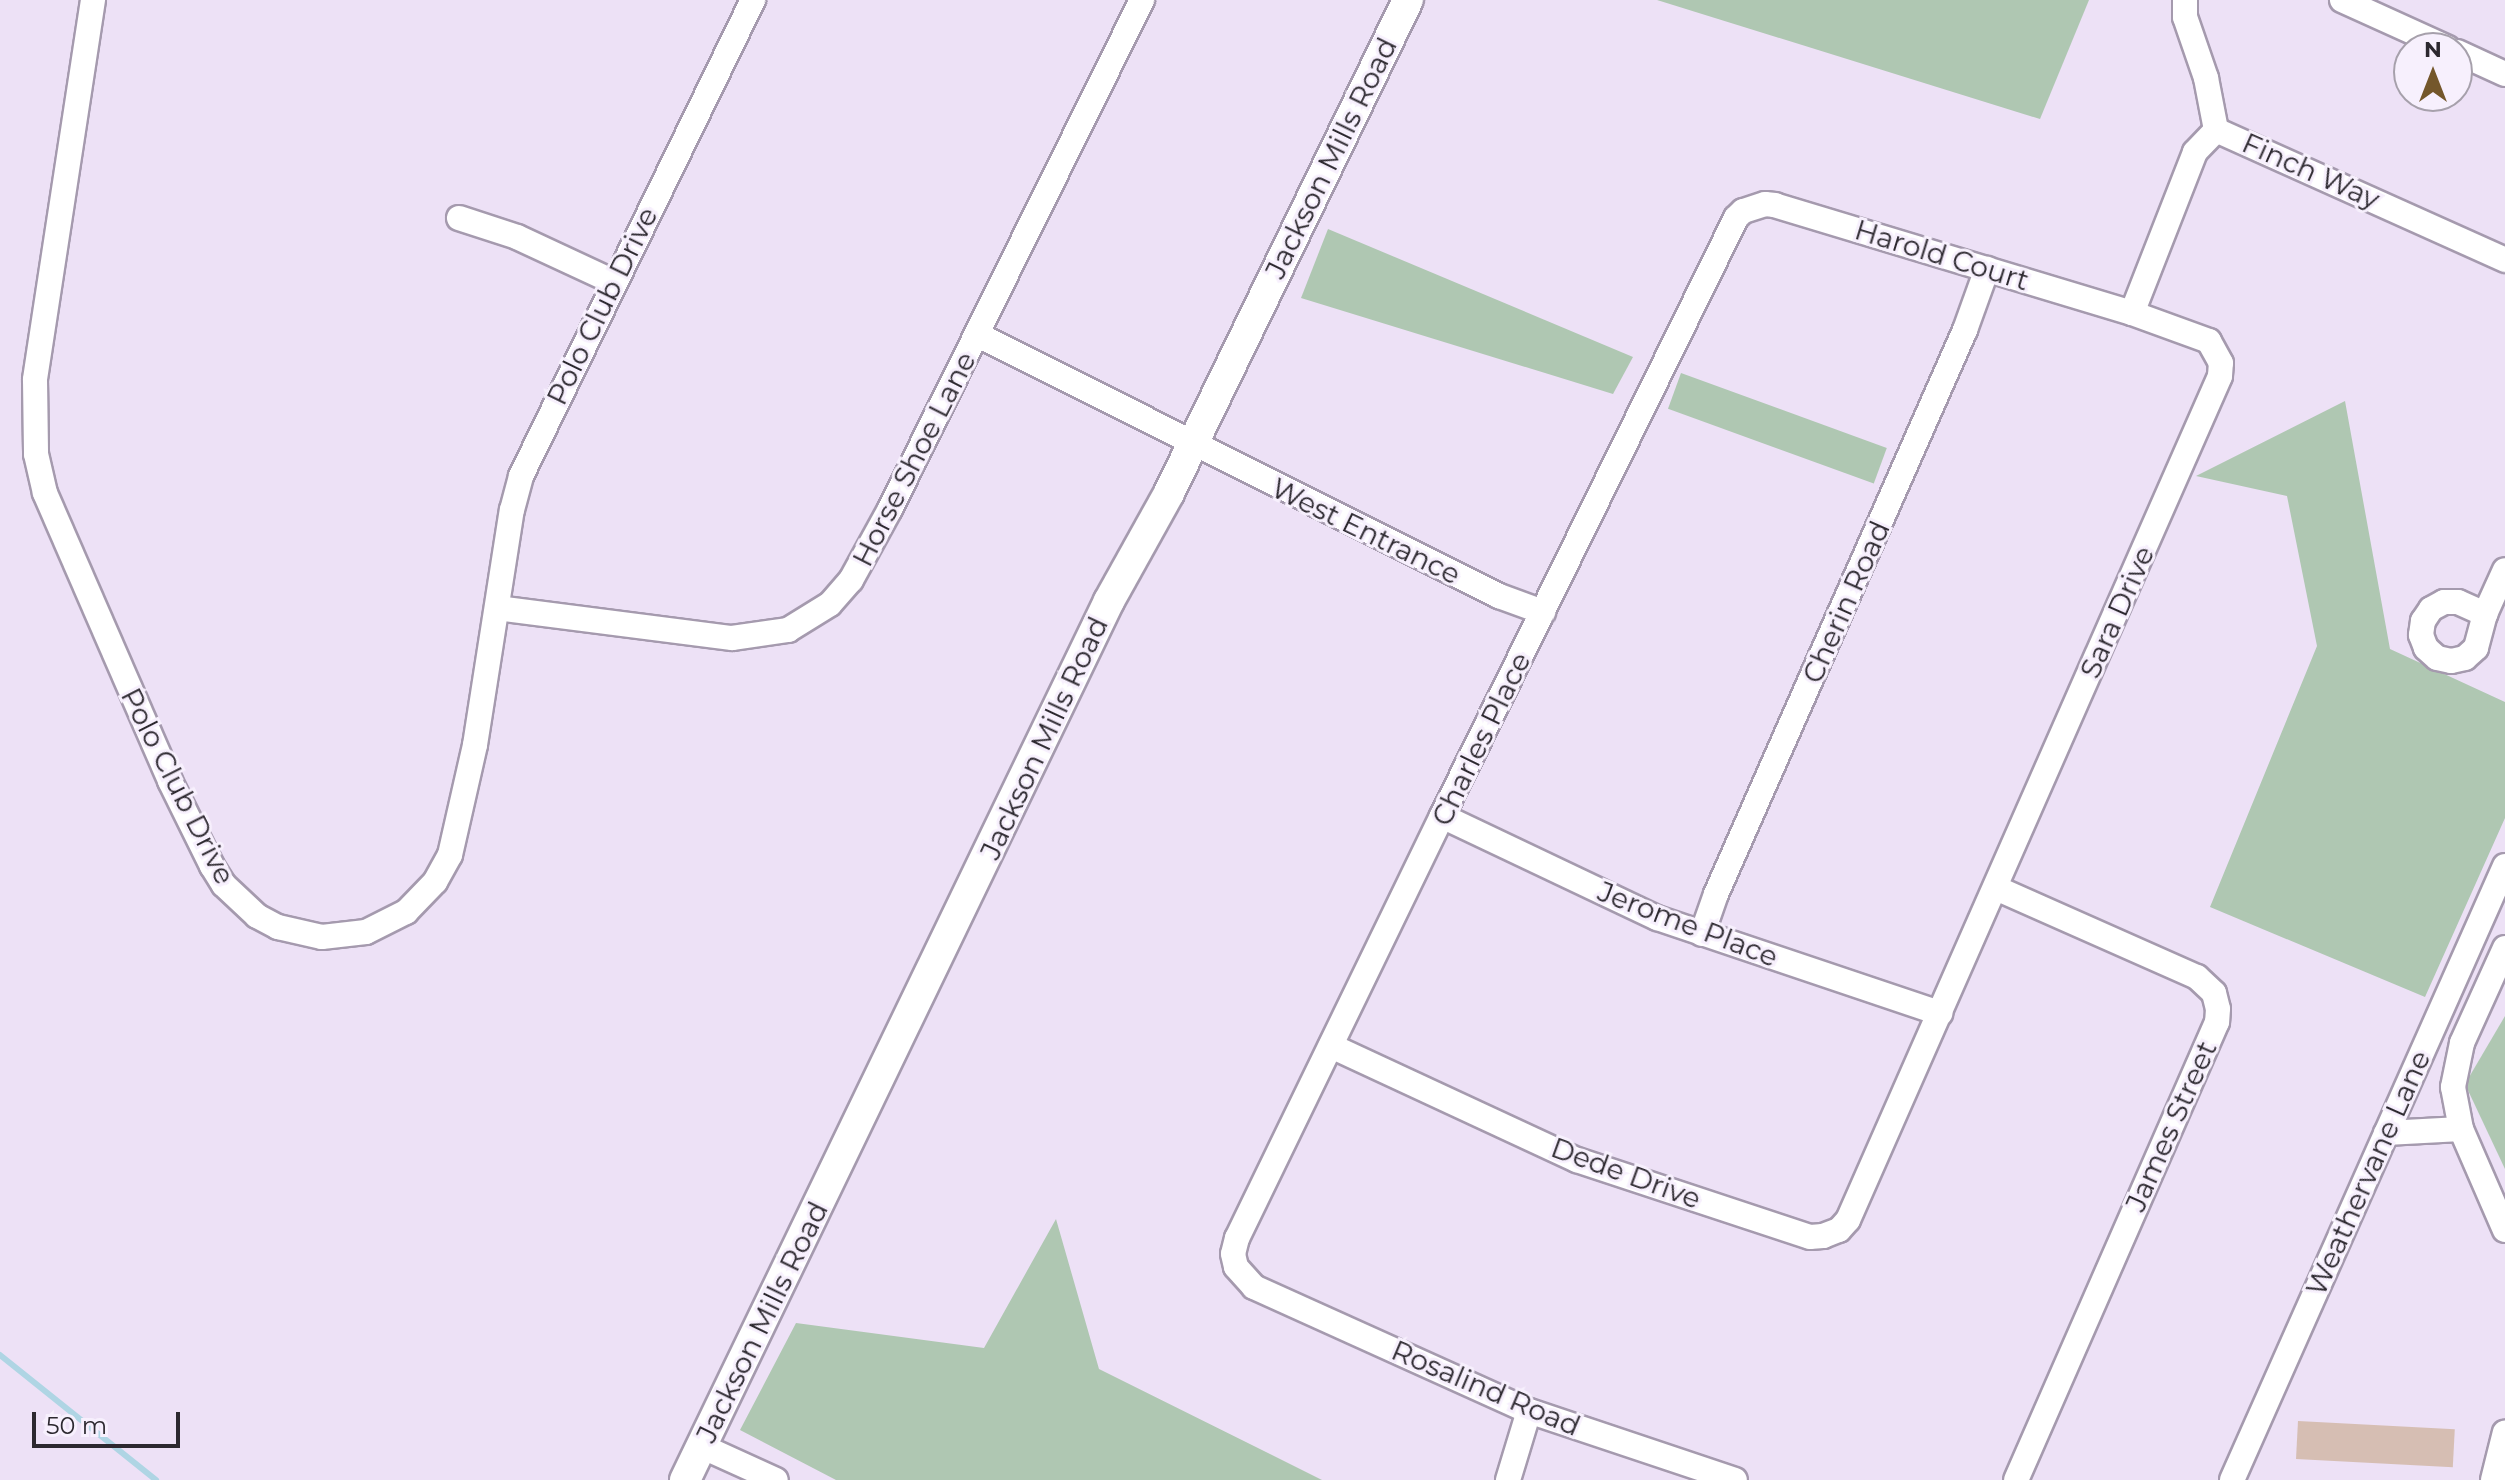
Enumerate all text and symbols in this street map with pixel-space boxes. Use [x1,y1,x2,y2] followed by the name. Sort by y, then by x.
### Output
[1258,32,1404,284] street label: Jackson Mills Road
[2393,32,2473,112] north arrow
[2424,36,2442,63] text: N
[2237,126,2385,216] street label: Finch Way
[540,202,664,410] street label: Polo Club Drive
[1851,213,2033,297] street label: Harold Court
[845,346,983,572] street label: Horse Shoe Lane
[1266,471,1466,591] street label: West Entrance
[1795,516,1897,688] street label: Cherin Road
[2073,541,2161,683] street label: Sara Drive
[973,612,1115,864] street label: Jackson Mills Road
[1425,647,1537,831] street label: Charles Place
[114,682,242,890] street label: Polo Club Drive
[1593,874,1783,974] street label: Jerome Place
[2118,1036,2224,1216] street label: James Street
[2299,1045,2437,1301] street label: Weathervane Lane
[1547,1130,1705,1216] street label: Dede Drive
[689,1196,835,1448] street label: Jackson Mills Road
[1387,1333,1585,1443] street label: Rosalind Road
[36,1396,184,1446] scale bar
[46,1411,107,1440] text: 50 m

